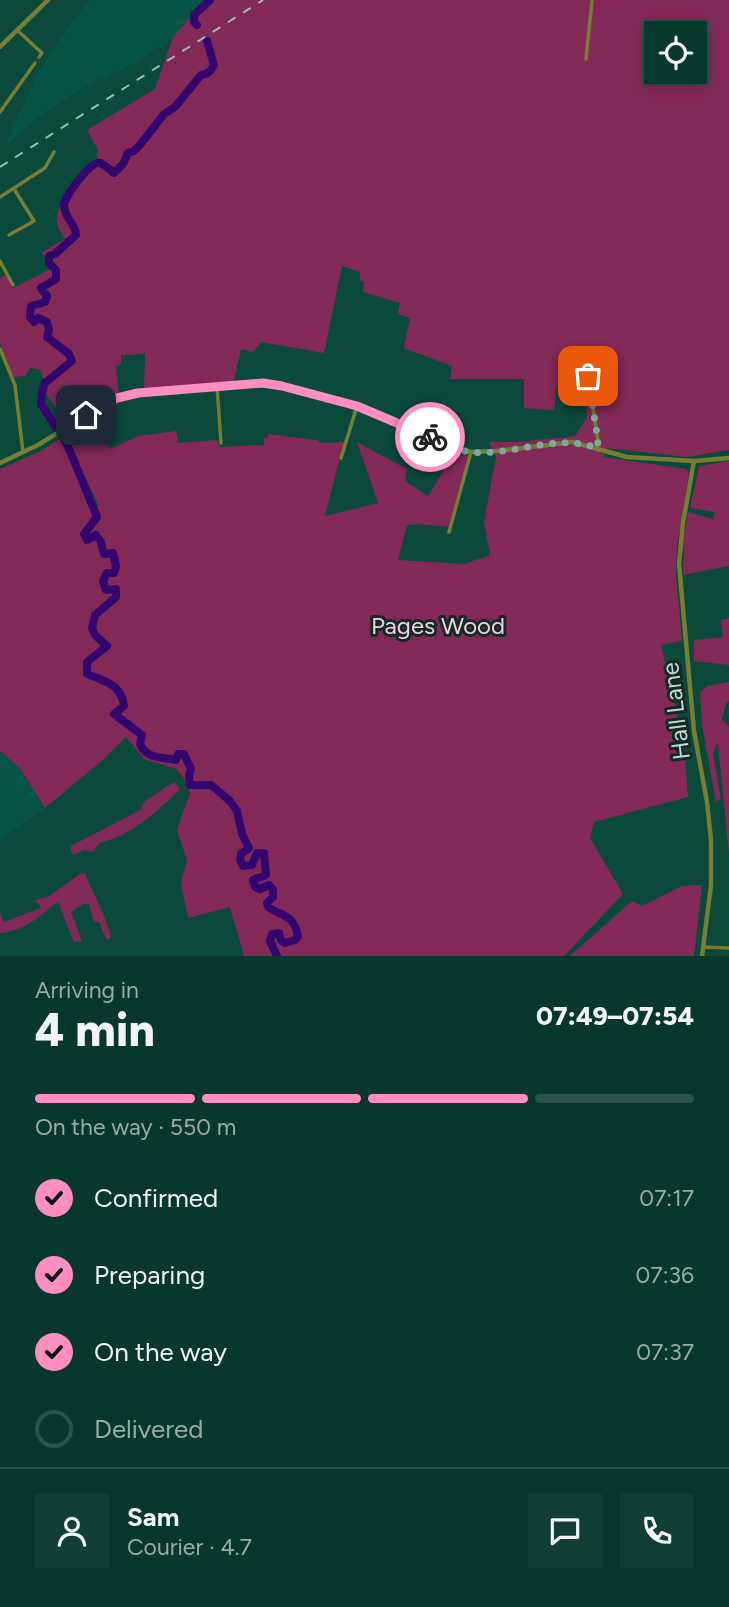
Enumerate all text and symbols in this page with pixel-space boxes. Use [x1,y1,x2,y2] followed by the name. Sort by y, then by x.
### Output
[644,21,707,84] map controls
[644,21,707,84] button: locate
[558,346,618,406] pin
[569,357,607,395] icon: bag
[56,385,116,445] pin
[67,396,105,434] icon: home
[395,402,465,472] courier
[411,418,449,456] icon: bike
[371,611,505,640] park label: Pages Wood
[655,661,696,761] street label: Hall Lane
[35,976,139,1004] text: Arriving in
[536,1000,694,1032] text: 07:49–07:54
[35,1002,155,1058] text: 4 min
[35,1113,236,1141] text: On the way · 550 m
[35,1179,73,1217] icon: check
[94,1182,218,1214] text: Confirmed
[639,1184,694,1212] text: 07:17
[35,1256,73,1294] icon: check
[94,1259,205,1291] text: Preparing
[636,1261,694,1289] text: 07:36
[35,1333,73,1371] icon: check
[94,1336,227,1368] text: On the way
[636,1338,694,1366] text: 07:37
[94,1413,203,1445] text: Delivered
[35,1494,109,1568] button: person
[528,1494,602,1568] button: chat
[620,1494,694,1568] button: phone
[127,1501,179,1533] text: Sam
[127,1533,252,1561] text: Courier · 4.7

